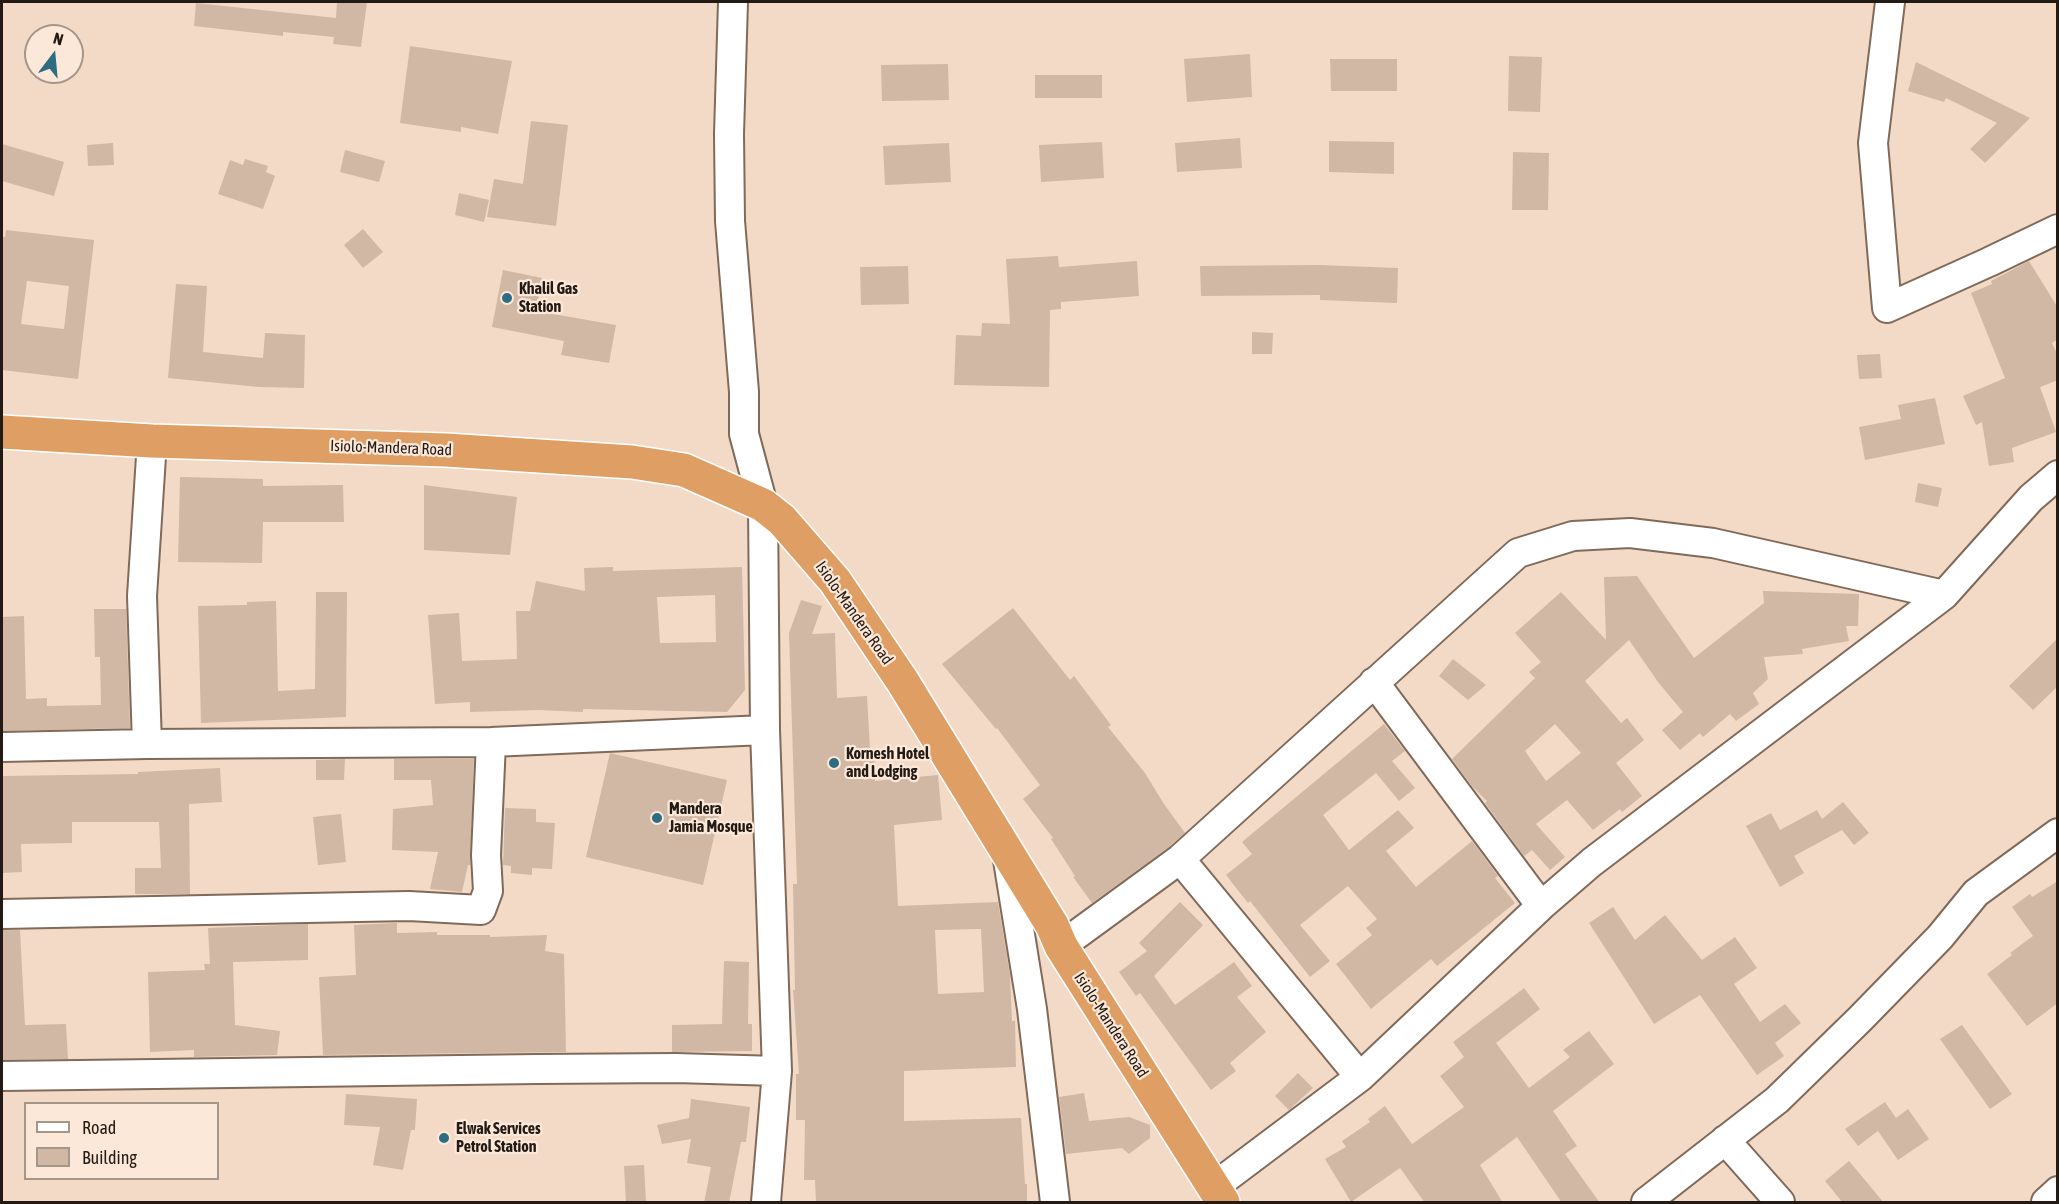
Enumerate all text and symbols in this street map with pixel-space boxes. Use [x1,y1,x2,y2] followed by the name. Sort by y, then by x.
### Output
[24,24,84,84] north arrow
[51,29,65,49] text: N
[519,279,578,317] place label: Khalil Gas Station
[500,291,514,305] marker: Khalil Gas Station
[330,436,452,460] street label: Isiolo-Mandera Road
[811,558,897,668] street label: Isiolo-Mandera Road
[846,744,929,782] place label: Kornesh Hotel and Lodging
[827,756,841,770] marker: Kornesh Hotel and Lodging
[669,799,753,837] place label: Mandera Jamia Mosque
[650,811,664,825] marker: Mandera Jamia Mosque
[1070,969,1152,1081] street label: Isiolo-Mandera Road
[24,1102,219,1180] legend
[82,1117,116,1138] text: Road
[456,1119,541,1157] place label: Elwak Services Petrol Station
[437,1131,451,1145] marker: Elwak Services Petrol Station
[82,1147,137,1168] text: Building

